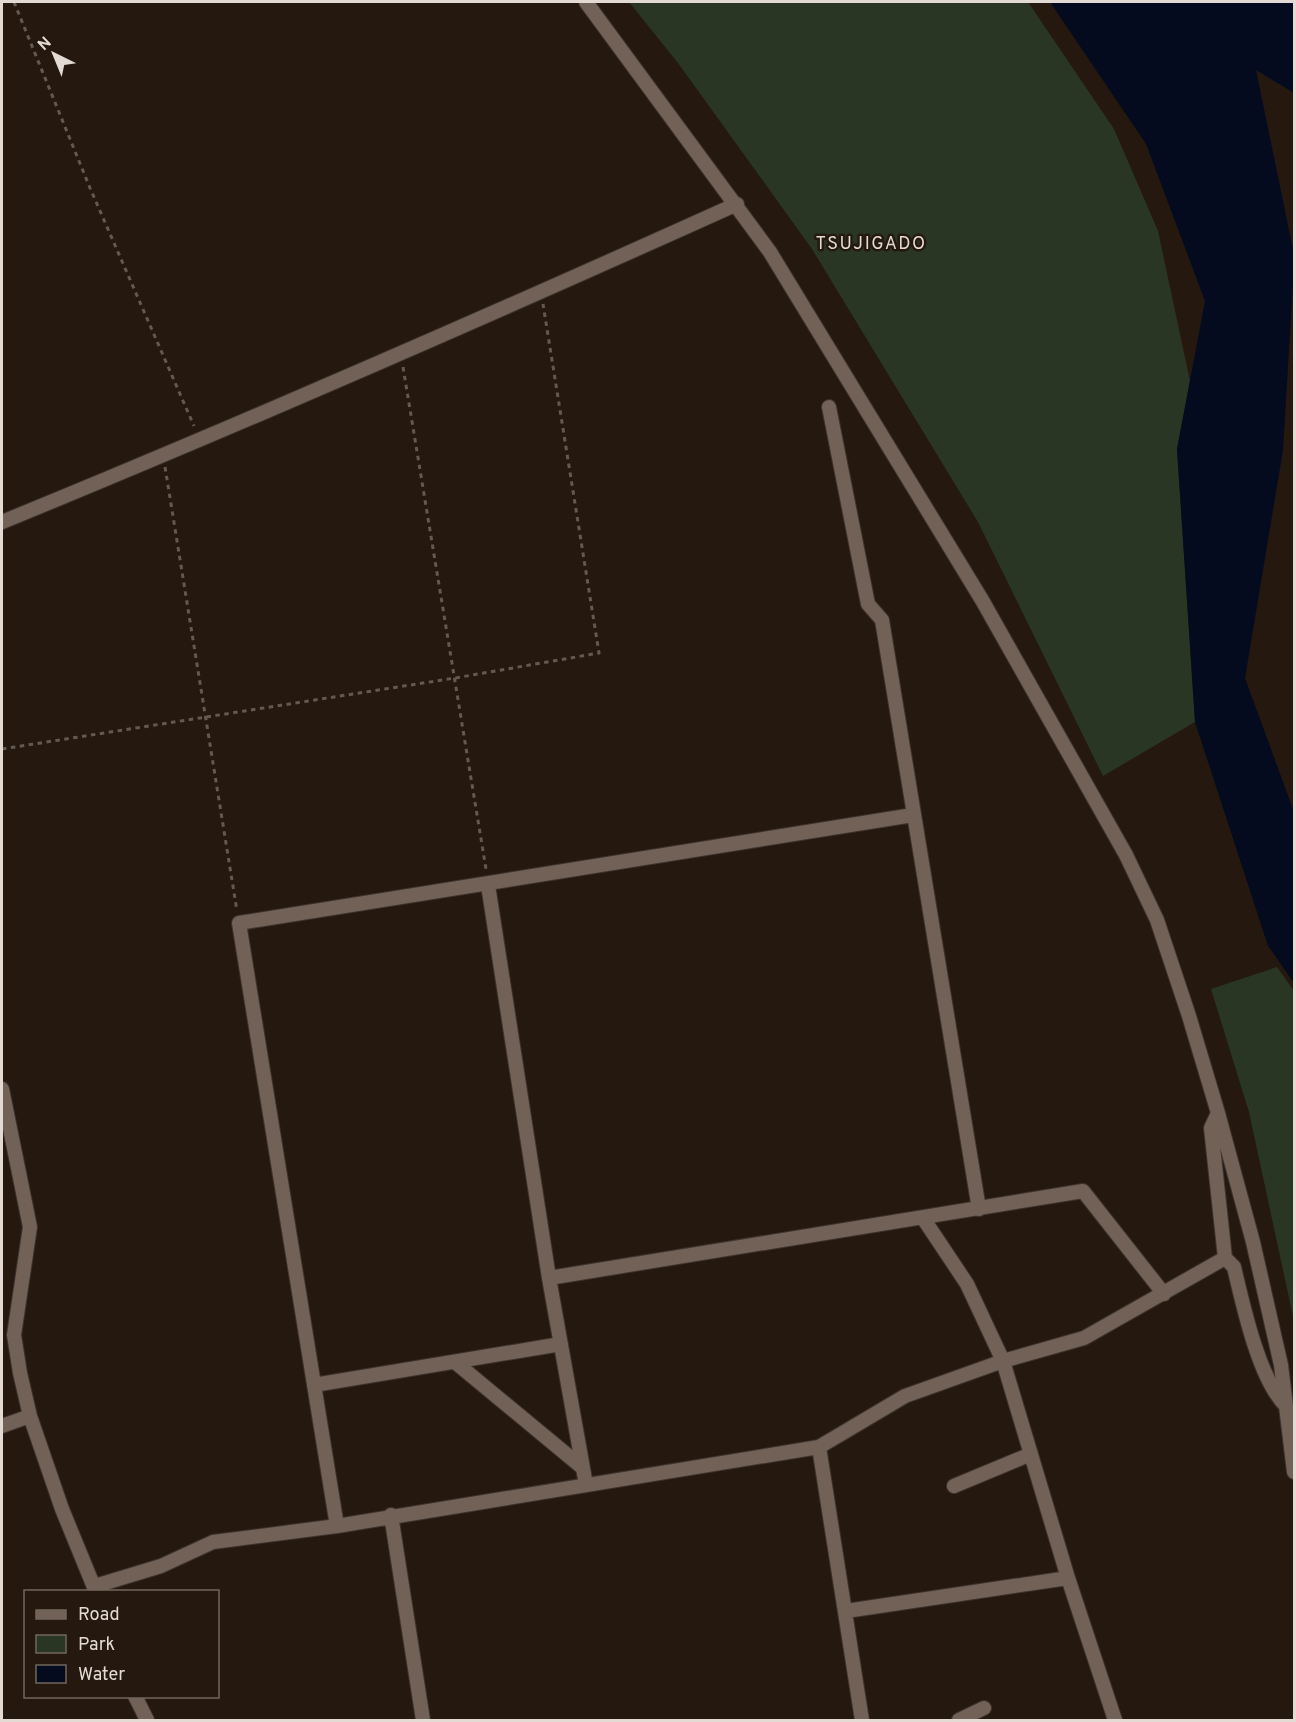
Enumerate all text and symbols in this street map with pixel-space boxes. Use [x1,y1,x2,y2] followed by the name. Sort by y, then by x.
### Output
[24,24,84,84] north arrow
[34,33,56,56] text: N
[815,233,927,256] district label: TSUJIGADO
[24,1590,219,1698] legend
[78,1604,120,1627] text: Road
[78,1634,115,1657] text: Park
[78,1664,125,1687] text: Water

